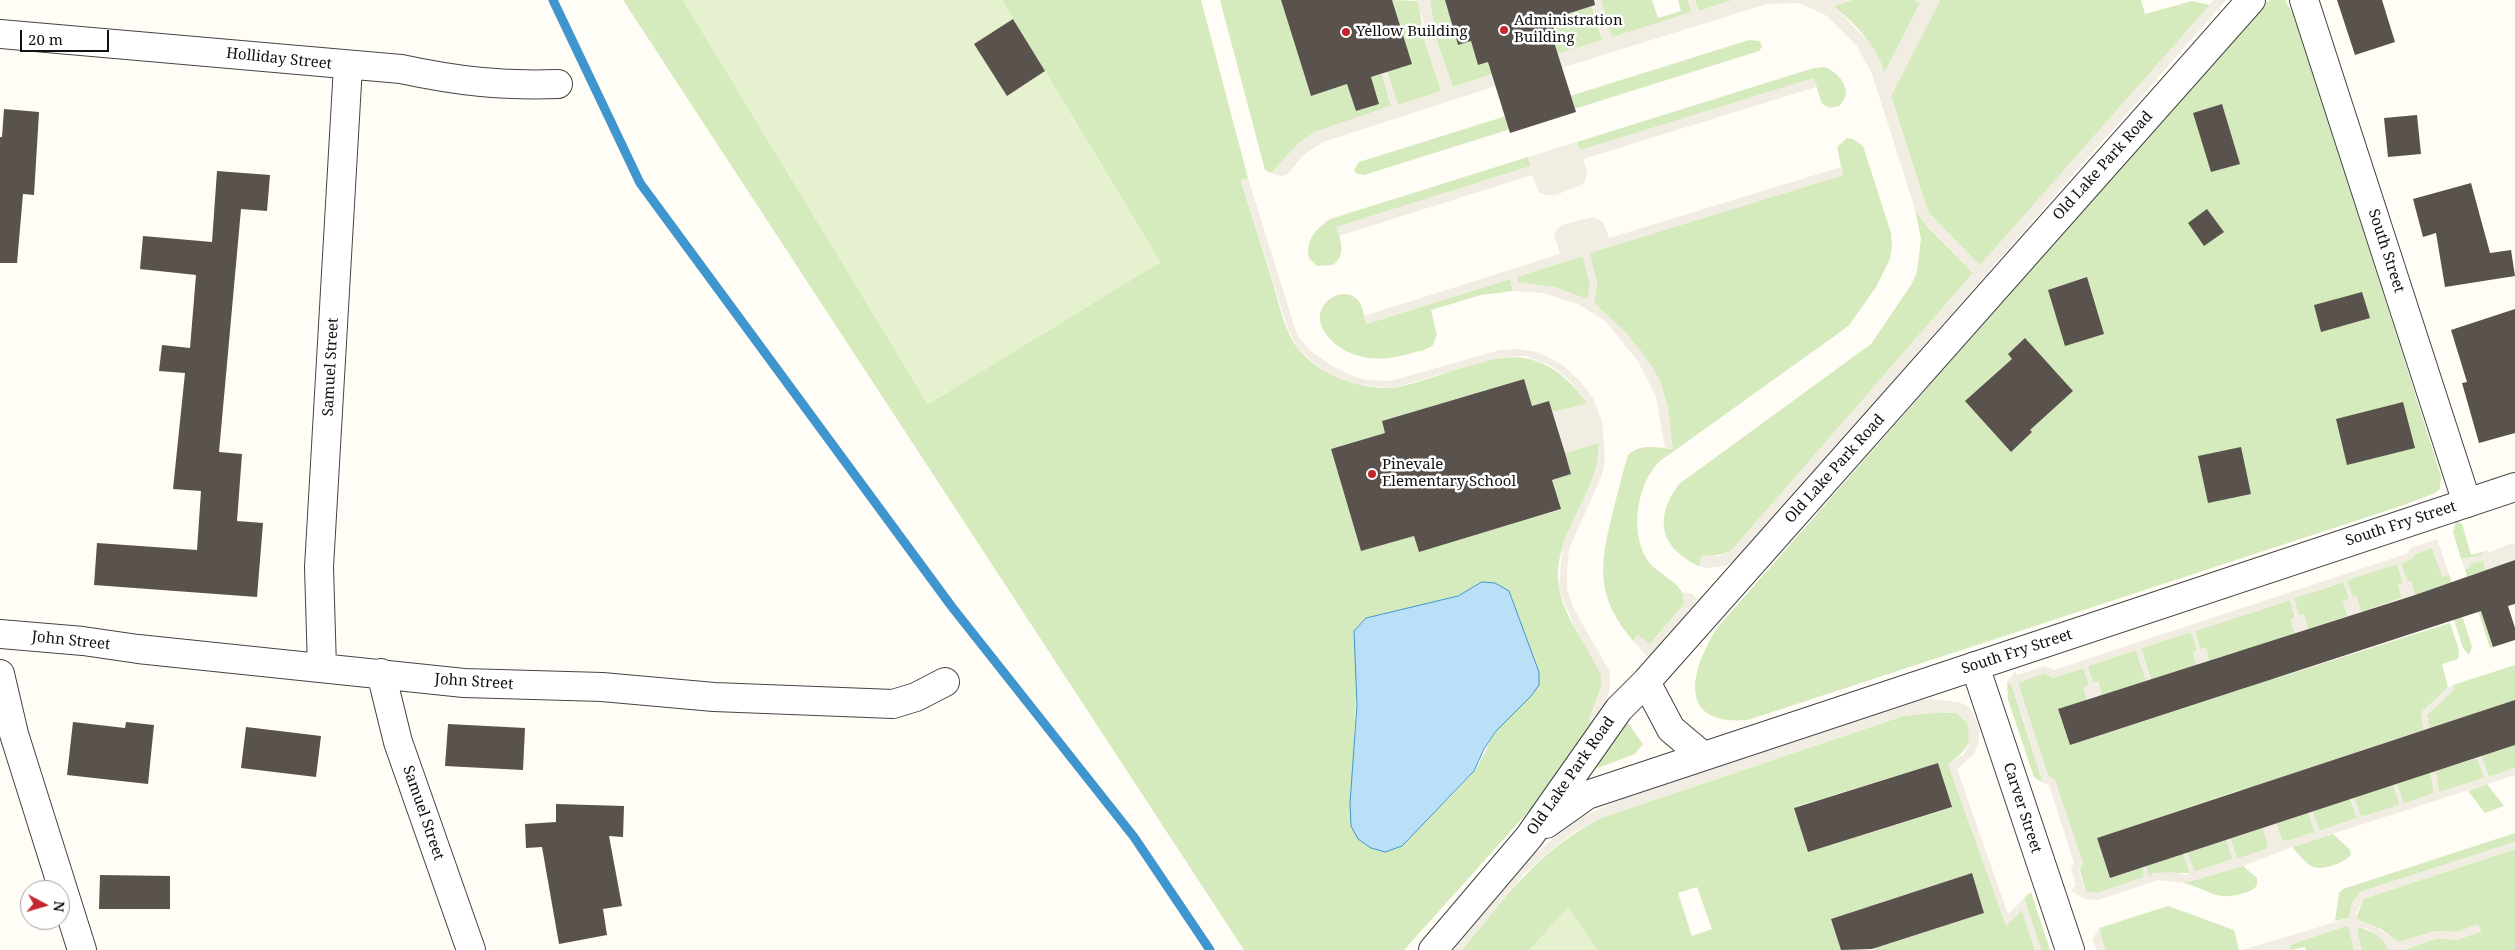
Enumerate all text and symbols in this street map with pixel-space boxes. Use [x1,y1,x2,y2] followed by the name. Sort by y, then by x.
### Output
[1514,12,1623,47] place label: Administration Building
[22,20,111,52] scale bar
[1356,23,1468,41] place label: Yellow Building
[1498,24,1510,36] marker: Administration Building
[1340,26,1352,38] marker: Yellow Building
[28,29,63,49] text: 20 m
[225,44,333,74] street label: Holliday Street
[2049,108,2157,224] street label: Old Lake Park Road
[2364,207,2408,295] street label: South Street
[319,317,343,417] street label: Samuel Street
[1781,411,1889,527] street label: Old Lake Park Road
[1382,456,1516,491] place label: Pinevale Elementary School
[1366,468,1378,480] marker: Pinevale Elementary School
[2343,498,2459,550] street label: South Fry Street
[1959,626,2075,678] street label: South Fry Street
[31,628,111,654] street label: John Street
[434,670,514,694] street label: John Street
[1523,713,1619,839] street label: Old Lake Park Road
[1999,760,2045,856] street label: Carver Street
[398,763,448,863] street label: Samuel Street
[20,880,70,930] north arrow
[49,900,69,913] text: N

